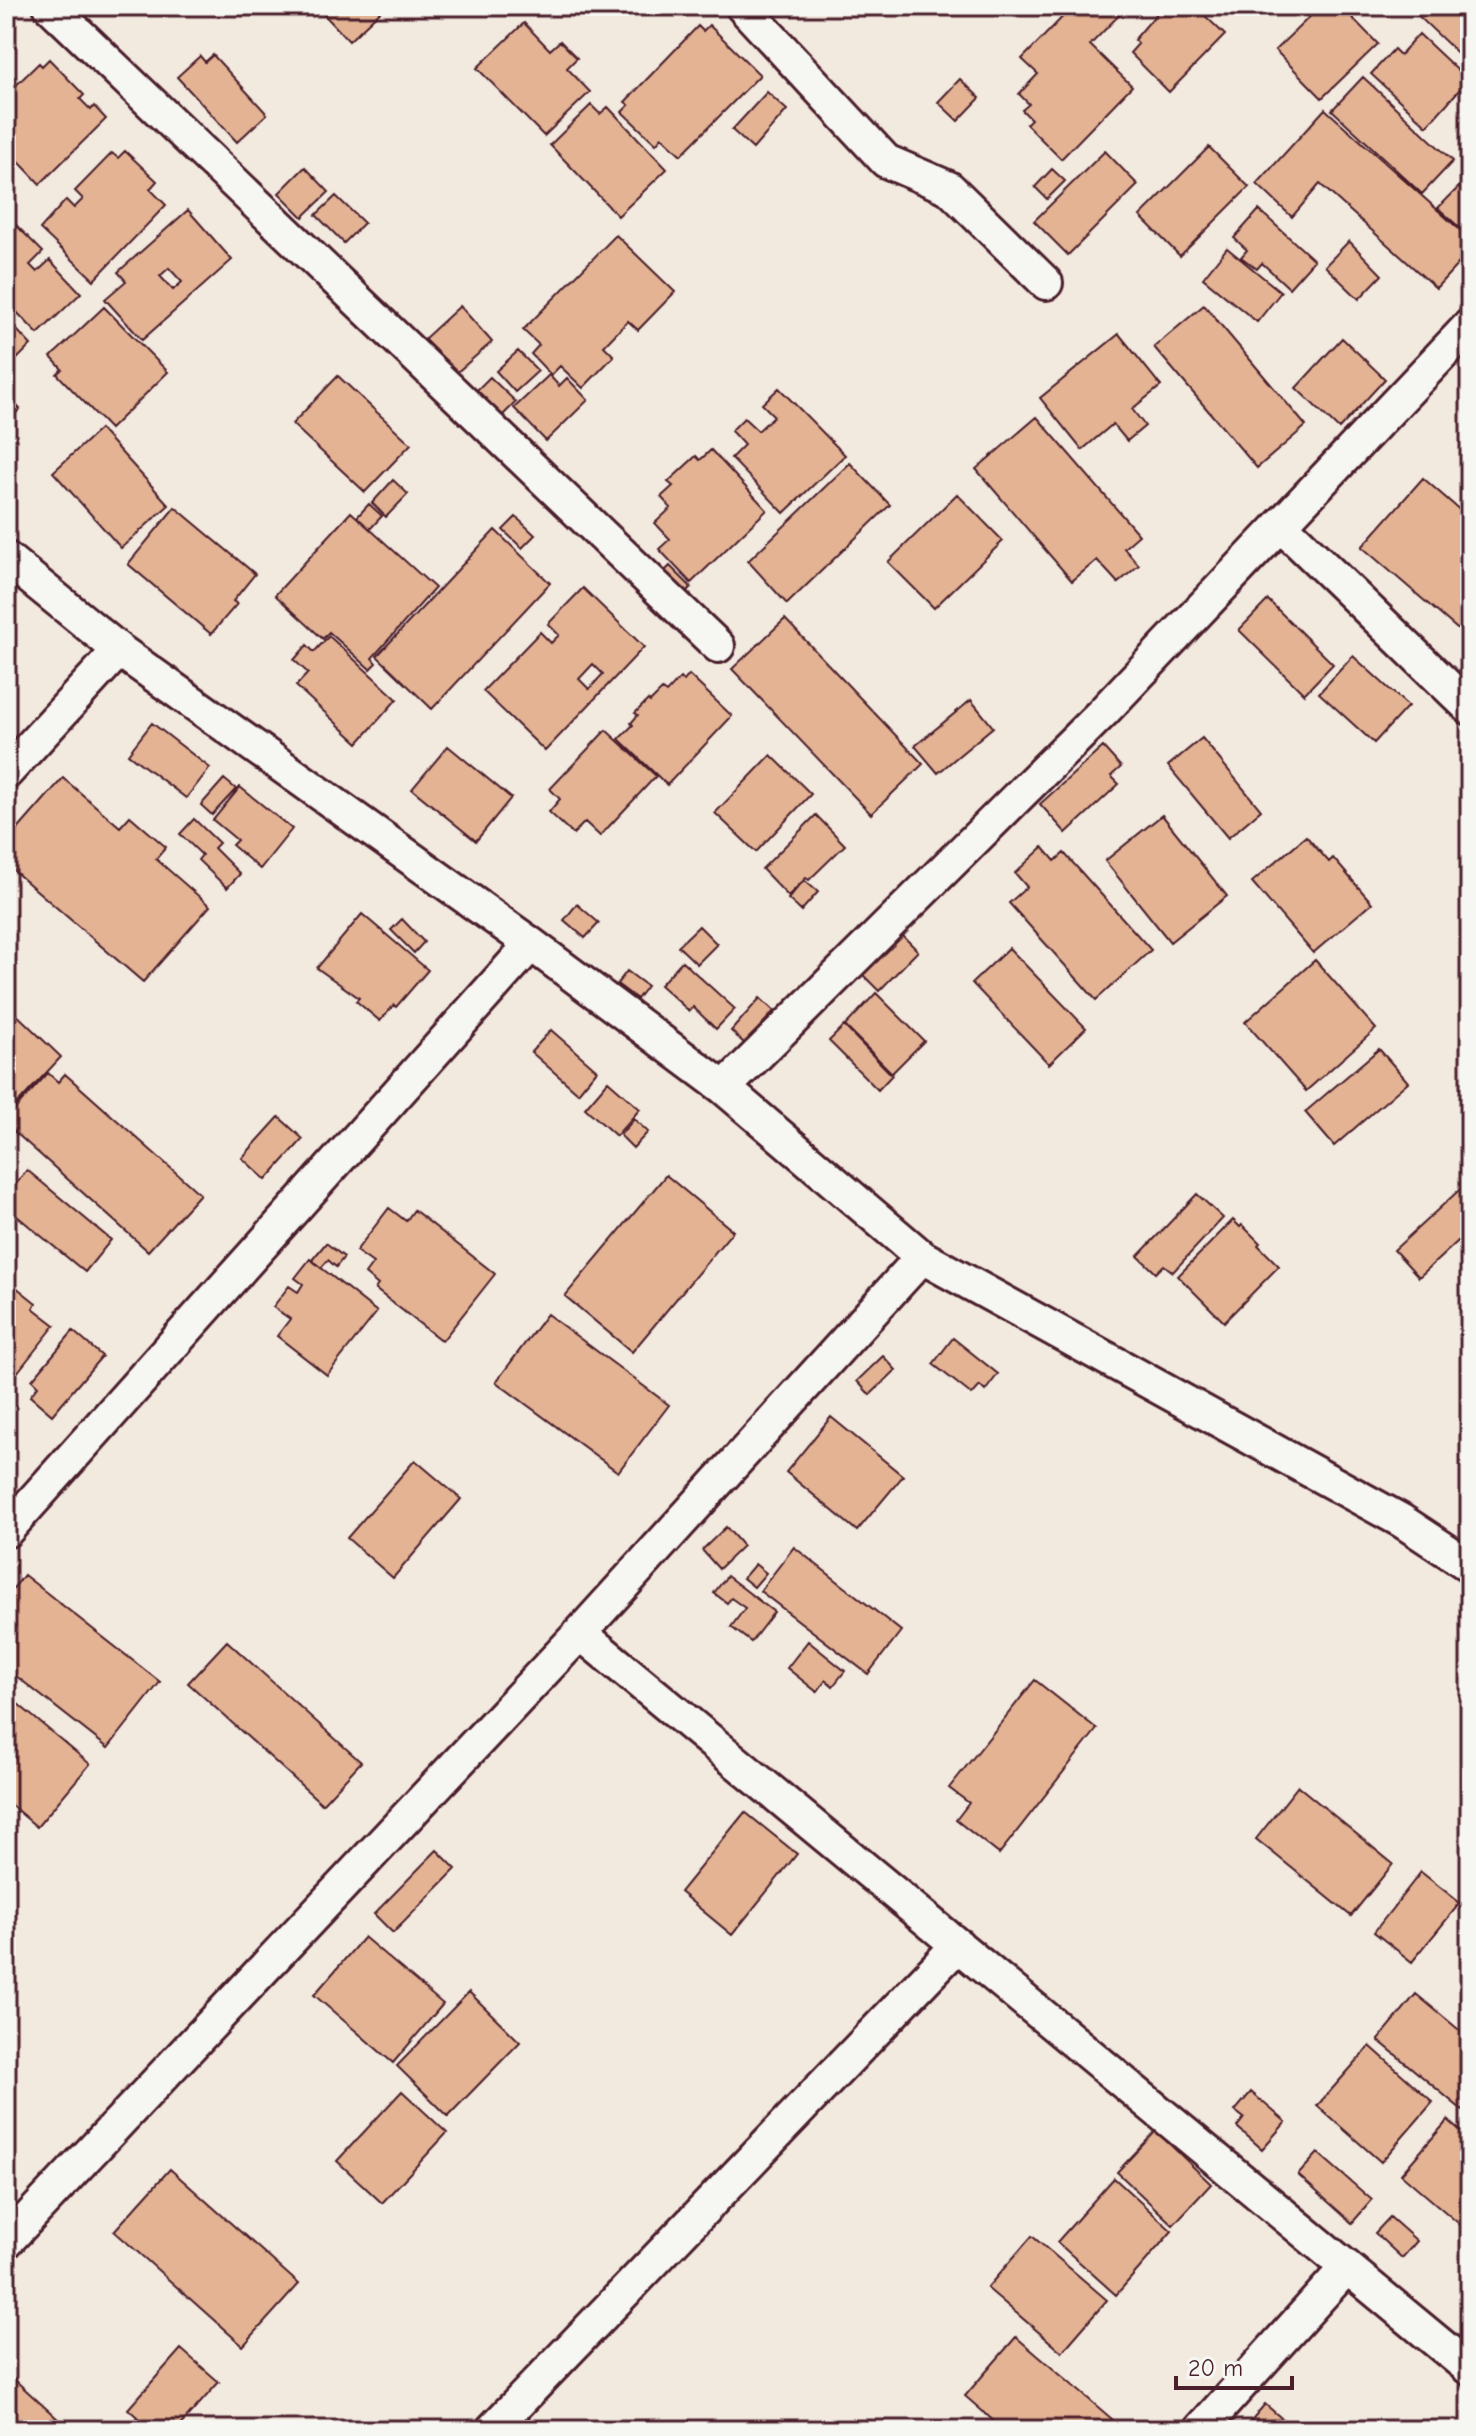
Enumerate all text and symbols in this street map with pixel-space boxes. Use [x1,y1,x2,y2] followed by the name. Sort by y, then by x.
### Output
[1176,2340,1292,2390] scale bar
[1188,2354,1243,2382] text: 20 m

